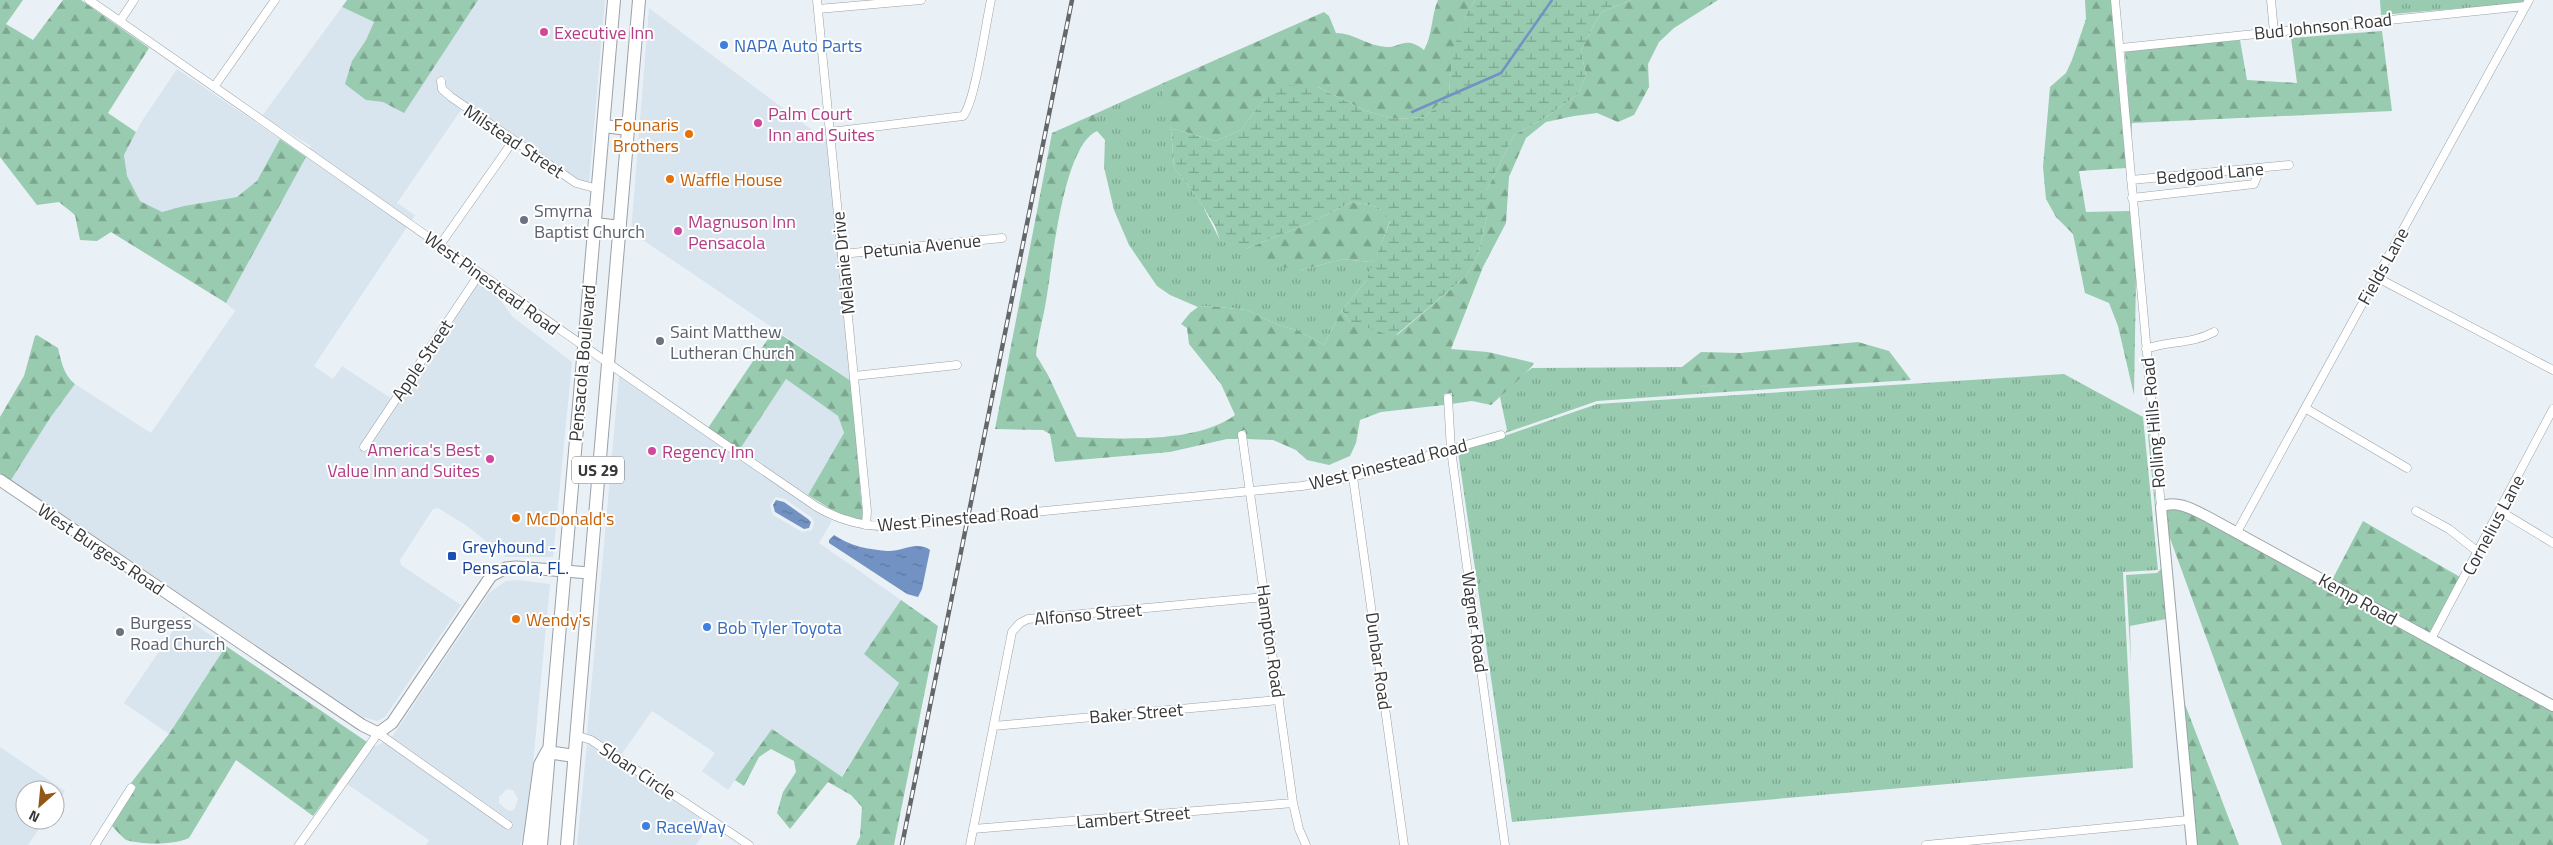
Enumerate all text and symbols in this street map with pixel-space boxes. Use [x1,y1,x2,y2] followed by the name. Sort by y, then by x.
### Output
[2253,5,2393,47] street label: Bud Johnson Road
[554,19,654,46] place label: Executive Inn
[538,26,550,38] marker: Executive Inn
[734,32,862,59] place label: NAPA Auto Parts
[718,39,730,51] marker: NAPA Auto Parts
[458,97,570,185] street label: Milstead Street
[768,100,875,148] place label: Palm Court Inn and Suites
[613,111,679,159] place label: Founaris Brothers
[752,117,764,129] marker: Palm Court Inn and Suites
[683,128,695,140] marker: Founaris Brothers
[2155,155,2265,191] street label: Bedgood Lane
[680,166,782,193] place label: Waffle House
[664,173,676,185] marker: Waffle House
[534,197,645,245] place label: Smyrna Baptist Church
[688,208,796,256] place label: Magnuson Inn Pensacola
[824,210,862,316] street label: Melanie Drive
[518,214,530,226] marker: Smyrna Baptist Church
[2351,222,2415,310] street label: Fields Lane
[419,224,565,342] street label: West Pinestead Road
[672,225,684,237] marker: Magnuson Inn Pensacola
[862,226,982,266] street label: Petunia Avenue
[562,283,602,443] street label: Pensacola Boulevard
[385,313,460,406] street label: Apple Street
[670,318,795,366] place label: Saint Matthew Lutheran Church
[654,335,666,347] marker: Saint Matthew Lutheran Church
[2134,356,2172,490] street label: Rolling Hills Road
[1306,431,1470,497] street label: West Pinestead Road
[327,436,481,484] place label: America's Best Value Inn and Suites
[662,438,754,465] place label: Regency Inn
[646,445,658,457] marker: Regency Inn
[484,453,496,465] marker: America's Best Value Inn and Suites
[572,456,624,484] road number: US 29
[2455,470,2531,580] street label: Cornelius Lane
[32,496,170,602] street label: West Burgess Road
[876,497,1040,539] street label: West Pinestead Road
[526,505,614,532] place label: McDonald's
[510,512,522,524] marker: McDonald's
[462,533,569,581] place label: Greyhound - Pensacola, FL.
[446,550,458,562] marker: Greyhound - Pensacola, FL.
[2314,566,2402,632] street label: Kemp Road
[1455,570,1495,674] street label: Wagner Road
[1250,583,1292,699] street label: Hampton Road
[1033,596,1144,632] street label: Alfonso Street
[526,606,591,633] place label: Wendy's
[130,609,226,657] place label: Burgess Road Church
[1359,610,1399,712] street label: Dunbar Road
[510,613,522,625] marker: Wendy's
[717,614,842,641] place label: Bob Tyler Toyota
[701,621,713,633] marker: Bob Tyler Toyota
[114,626,126,638] marker: Burgess Road Church
[1088,695,1185,731] street label: Baker Street
[594,735,682,807] street label: Sloan Circle
[15,780,65,830] north arrow
[1075,799,1192,835] street label: Lambert Street
[25,805,43,829] text: N
[656,813,726,840] place label: RaceWay
[640,820,652,832] marker: RaceWay

